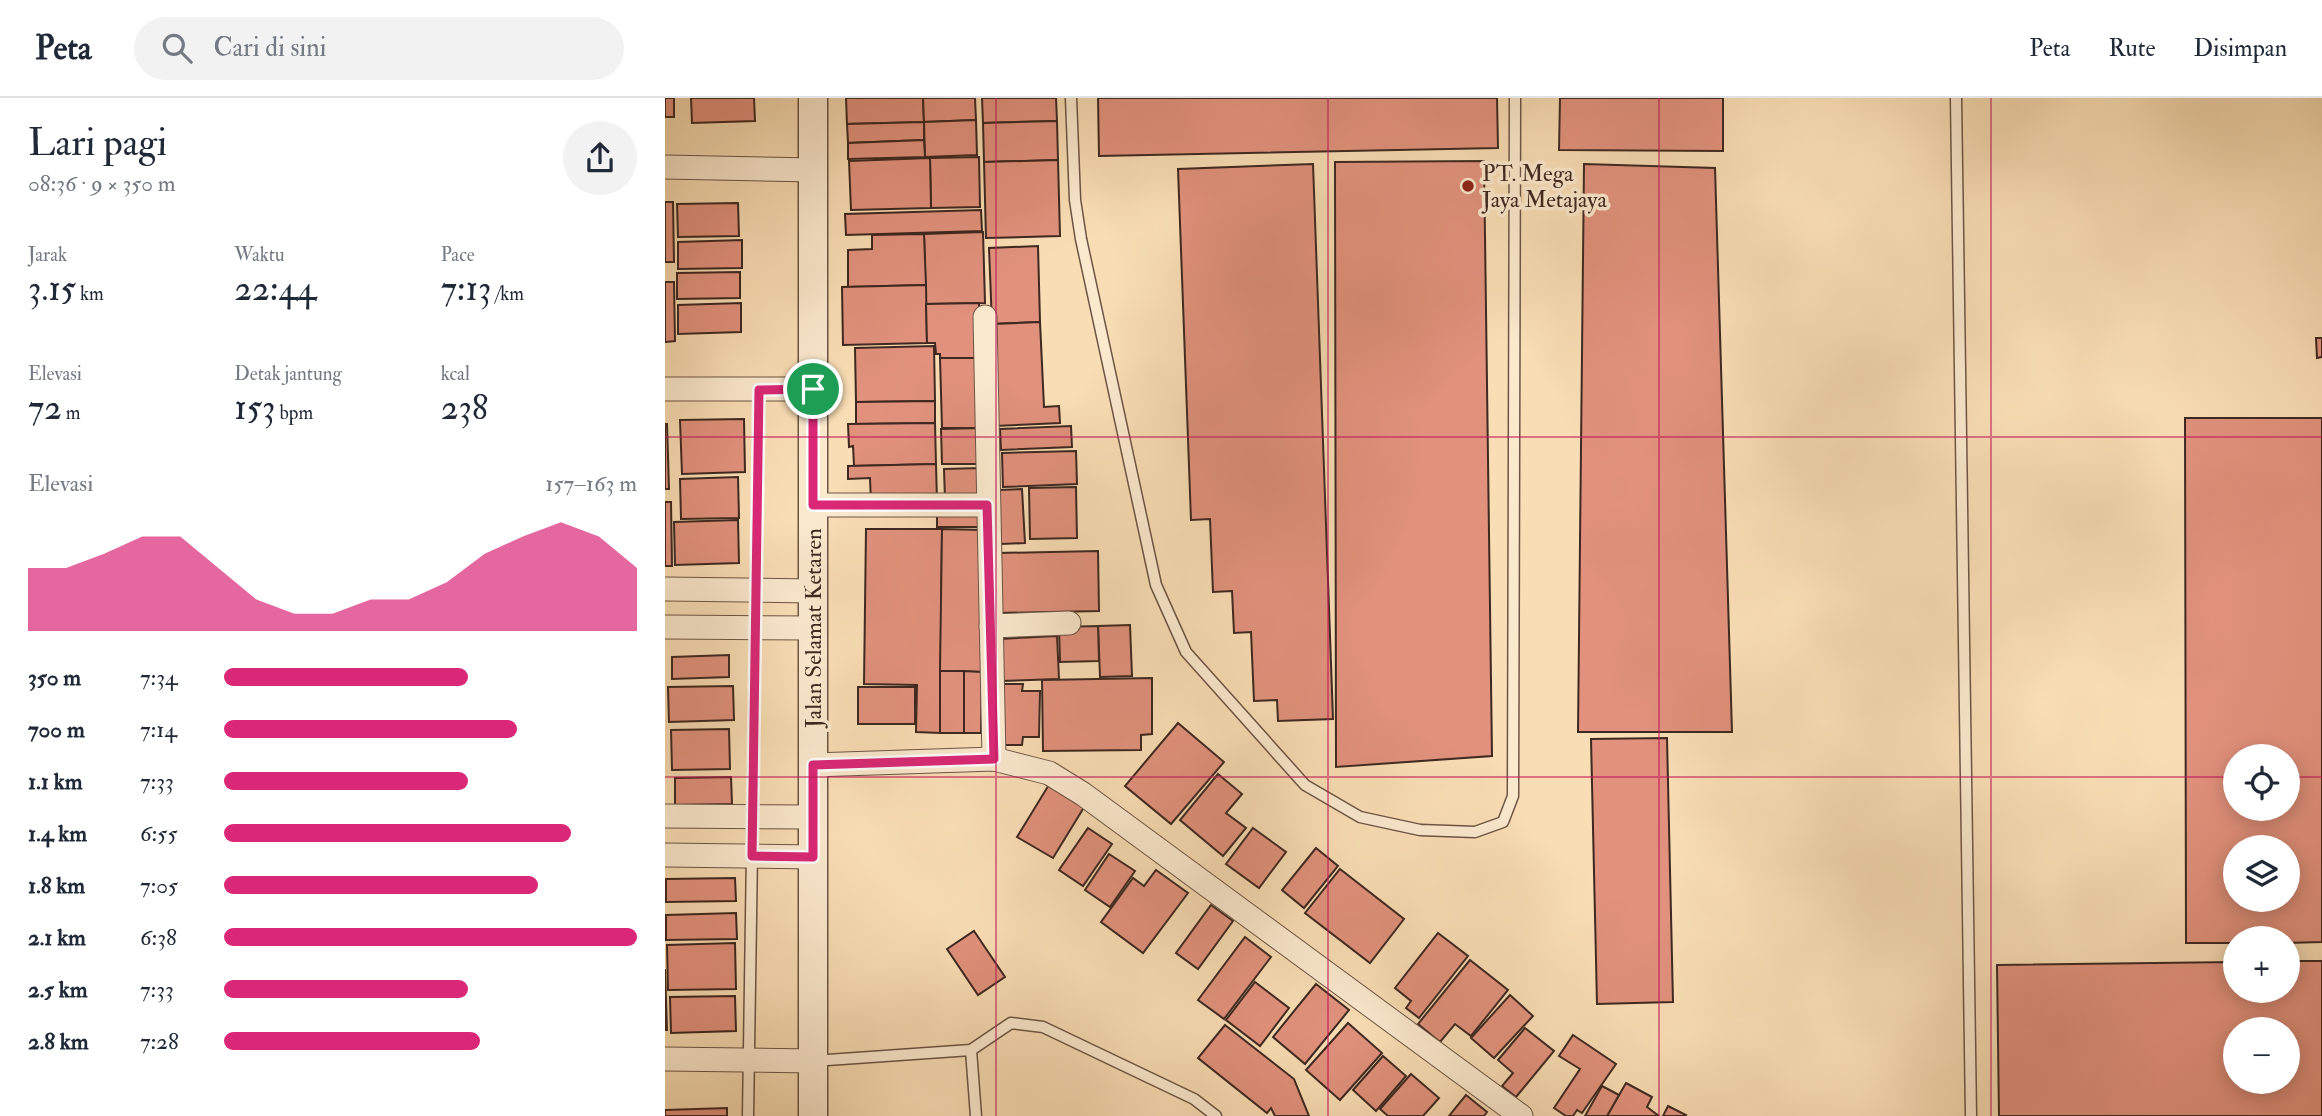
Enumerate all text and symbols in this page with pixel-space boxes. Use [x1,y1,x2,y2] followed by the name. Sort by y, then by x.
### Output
[134,17,624,80] search box
[35,28,92,69] text: Peta
[158,29,196,67] icon: search
[214,32,327,64] text: Cari di sini
[2029,33,2070,64] text: Peta
[2108,33,2156,64] text: Rute
[2194,33,2287,64] text: Disimpan
[28,119,167,167] text: Lari pagi
[563,121,637,195] button: share
[1481,159,1607,214] place label: PT. Mega Jaya Metajaya
[28,169,176,198] text: 08:36 · 9 × 350 m
[1460,178,1476,194] marker: PT. Mega Jaya Metajaya
[28,243,67,267] text: Jarak
[234,243,285,267] text: Waktu
[441,243,475,267] text: Pace
[28,267,76,311] text: 3.15
[234,267,316,311] text: 22:44
[441,267,491,311] text: 7:13
[76,282,104,306] text: km
[491,282,524,306] text: /km
[783,359,843,419] pin
[28,362,82,386] text: Elevasi
[234,362,342,386] text: Detak jantung
[441,362,470,386] text: kcal
[794,370,832,408] icon: arrive
[28,386,62,430] text: 72
[234,386,276,430] text: 153
[441,386,488,430] text: 238
[62,401,81,425] text: m
[276,401,313,425] text: bpm
[28,469,93,498] text: Elevasi
[545,469,637,498] text: 157–163 m
[799,528,828,729] street label: Jalan Selamat Ketaren
[28,663,81,692] text: 350 m
[140,663,177,692] text: 7:34
[28,715,85,744] text: 700 m
[140,715,177,744] text: 7:14
[2223,744,2300,1094] map controls
[2223,744,2300,821] button: locate
[28,767,83,796] text: 1.1 km
[140,767,174,796] text: 7:33
[28,819,87,848] text: 1.4 km
[140,819,178,848] text: 6:55
[2223,835,2300,912] button: layers
[28,871,85,900] text: 1.8 km
[140,871,178,900] text: 7:05
[28,923,86,952] text: 2.1 km
[140,923,177,952] text: 6:38
[2223,926,2300,1003] button: +
[28,975,88,1004] text: 2.5 km
[140,975,174,1004] text: 7:33
[2223,1017,2300,1094] button: −
[28,1027,89,1056] text: 2.8 km
[140,1027,179,1056] text: 7:28

